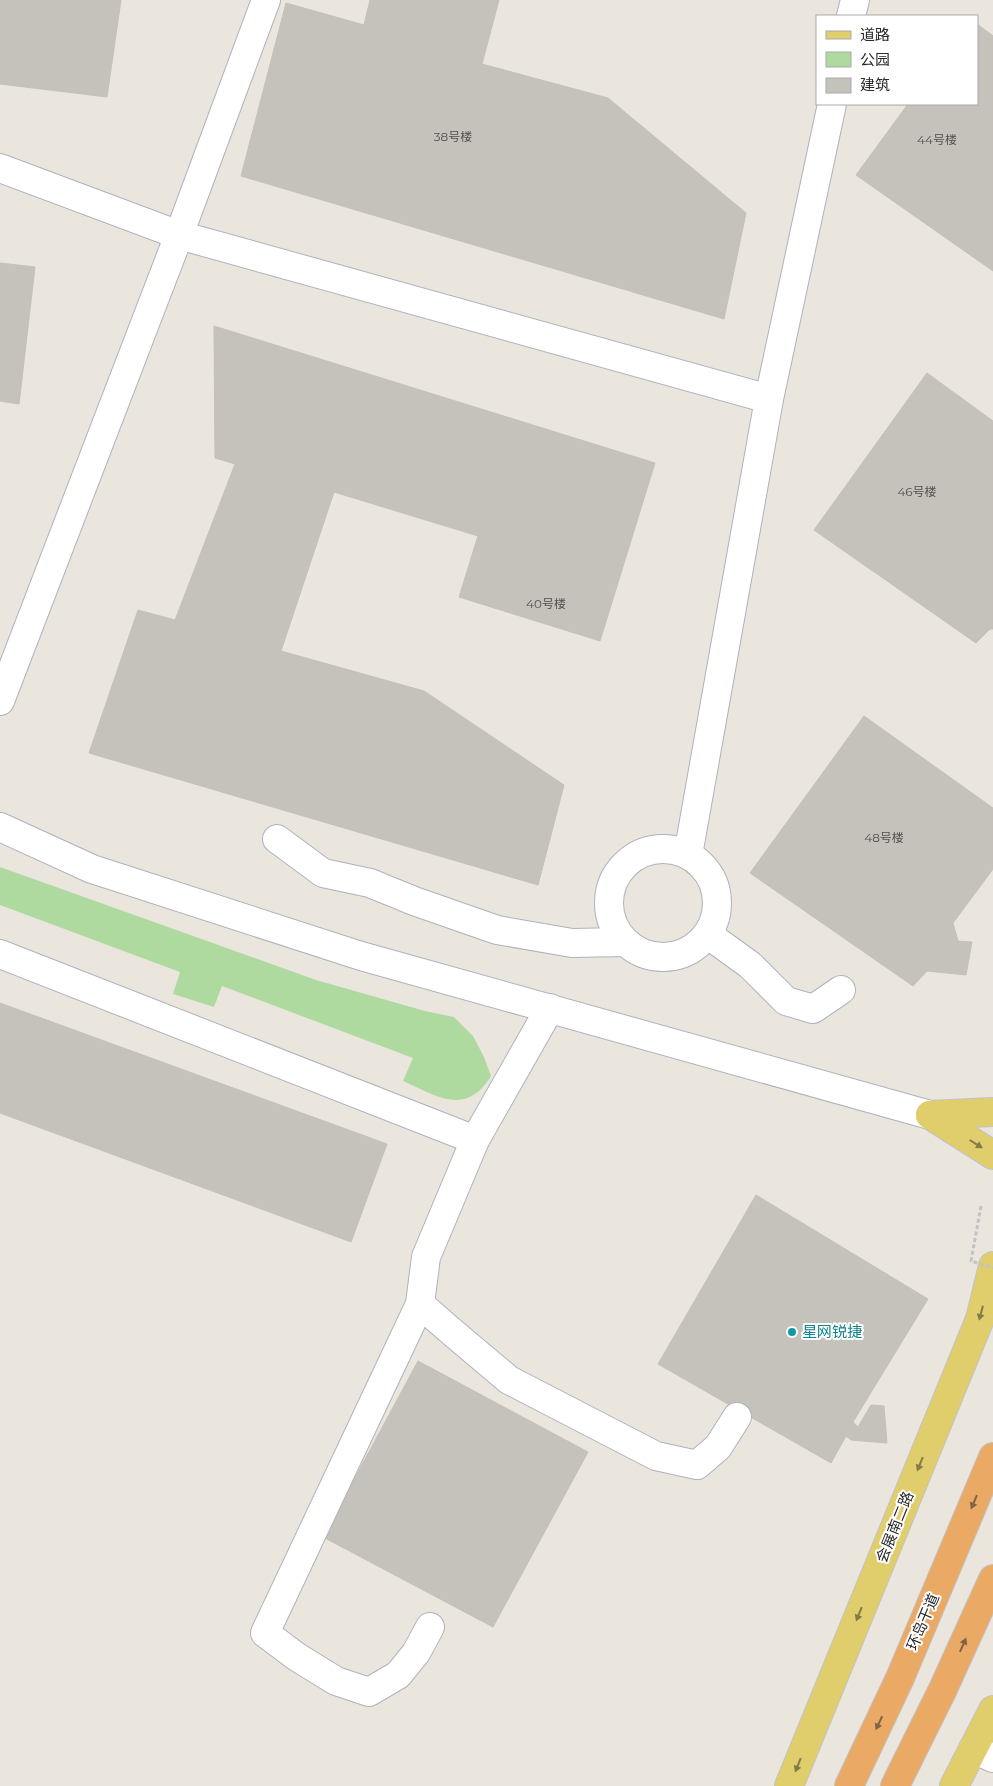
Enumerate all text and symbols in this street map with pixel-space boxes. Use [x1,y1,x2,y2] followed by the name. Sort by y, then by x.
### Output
[816,15,978,105] legend
[860,25,890,44] text: 道路
[860,50,890,69] text: 公园
[860,75,890,94] text: 建筑
[434,129,472,144] house number: 38号楼
[917,132,957,147] house number: 44号楼
[897,484,937,499] house number: 46号楼
[526,596,566,611] house number: 40号楼
[864,830,904,845] house number: 48号楼
[970,1139,983,1149] one-way arrow
[977,1306,985,1321] one-way arrow
[802,1322,862,1341] place label: 星网锐捷
[786,1326,798,1338] marker: 星网锐捷
[916,1457,924,1471] one-way arrow
[872,1488,917,1565] street label: 会展南二路
[970,1494,977,1509] one-way arrow
[902,1590,943,1653] street label: 环岛干道
[855,1607,863,1622] one-way arrow
[960,1638,968,1652] one-way arrow
[875,1715,883,1730] one-way arrow
[793,1758,801,1772] one-way arrow

